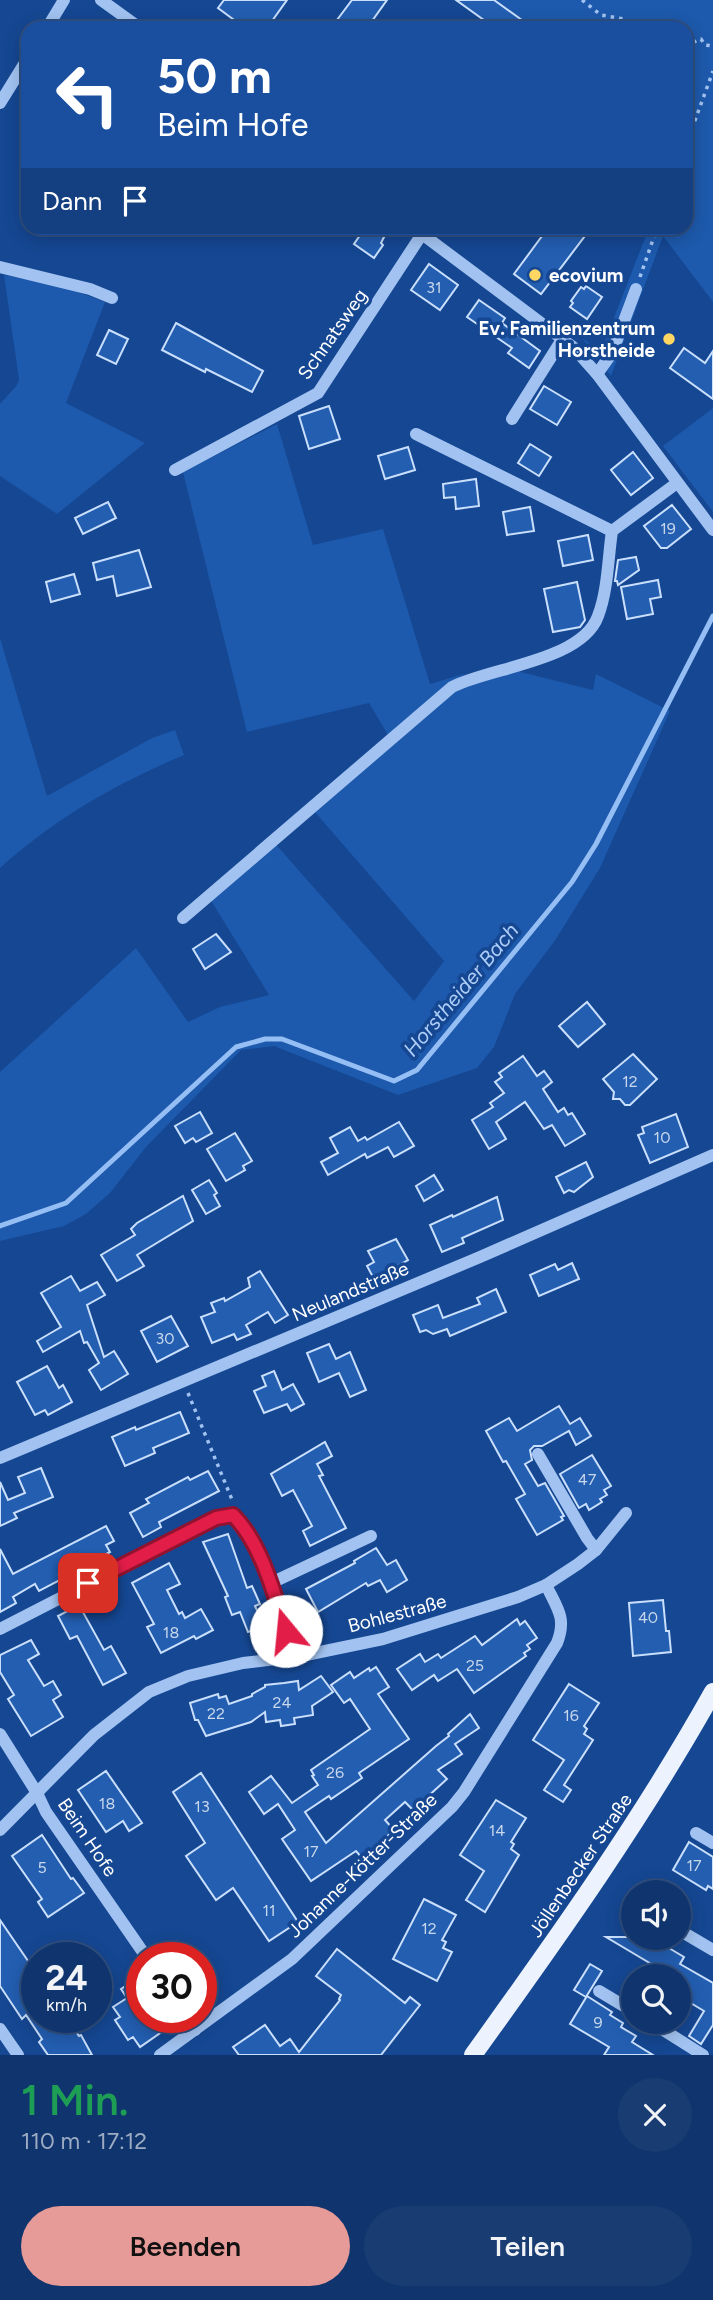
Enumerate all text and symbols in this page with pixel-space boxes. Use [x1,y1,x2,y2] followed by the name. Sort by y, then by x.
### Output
[157,46,272,105] text: 50 m
[42,49,133,140] icon: left
[157,106,308,144] text: Beim Hofe
[116,182,154,220] icon: arrive
[42,185,102,217] text: Dann
[549,264,623,287] place label: ecovium
[527,267,543,283] marker: ecovium
[426,278,442,297] house number: 31
[293,285,372,384] street label: Schnatsweg
[478,317,655,362] place label: Ev. Familienzentrum Horstheide
[661,331,677,347] marker: Ev. Familienzentrum Horstheide
[660,519,676,538] house number: 19
[398,918,524,1061] water label: Horstheider Bach
[622,1072,638,1091] house number: 12
[654,1128,670,1147] house number: 10
[288,1257,412,1326] street label: Neulandstraße
[156,1329,174,1348] house number: 30
[578,1470,597,1489] house number: 47
[58,1553,118,1613] pin
[69,1564,107,1602] icon: arrive
[345,1589,449,1638] street label: Bohlestraße
[249,1594,323,1668] position arrow
[638,1608,658,1627] house number: 40
[163,1623,179,1642] house number: 18
[466,1656,484,1675] house number: 25
[273,1693,291,1712] house number: 24
[207,1704,225,1723] house number: 22
[563,1706,579,1725] house number: 16
[326,1763,344,1782] house number: 26
[283,1788,442,1942] street label: Johanne-Kötter-Straße
[524,1789,637,1942] street label: Jöllenbecker Straße
[53,1794,122,1881] street label: Beim Hofe
[99,1794,115,1813] house number: 18
[194,1797,210,1816] house number: 13
[489,1821,505,1840] house number: 14
[303,1842,319,1861] house number: 17
[686,1856,702,1875] house number: 17
[37,1858,47,1877] house number: 5
[621,1880,691,2034] map controls
[621,1880,691,1950] button: sound
[262,1901,276,1920] house number: 11
[421,1919,437,1938] house number: 12
[126,1942,217,2033] speed limit sign: 30
[45,1957,88,1999] text: 24
[621,1964,691,2034] button: search
[46,1994,87,2016] text: km/h
[593,2013,603,2032] house number: 9
[21,2075,128,2126] text: 1 Min.
[618,2078,692,2152] button: close
[21,2127,147,2155] text: 110 m · 17:12
[21,2206,350,2286] button: Beenden
[364,2206,692,2286] button: Teilen

